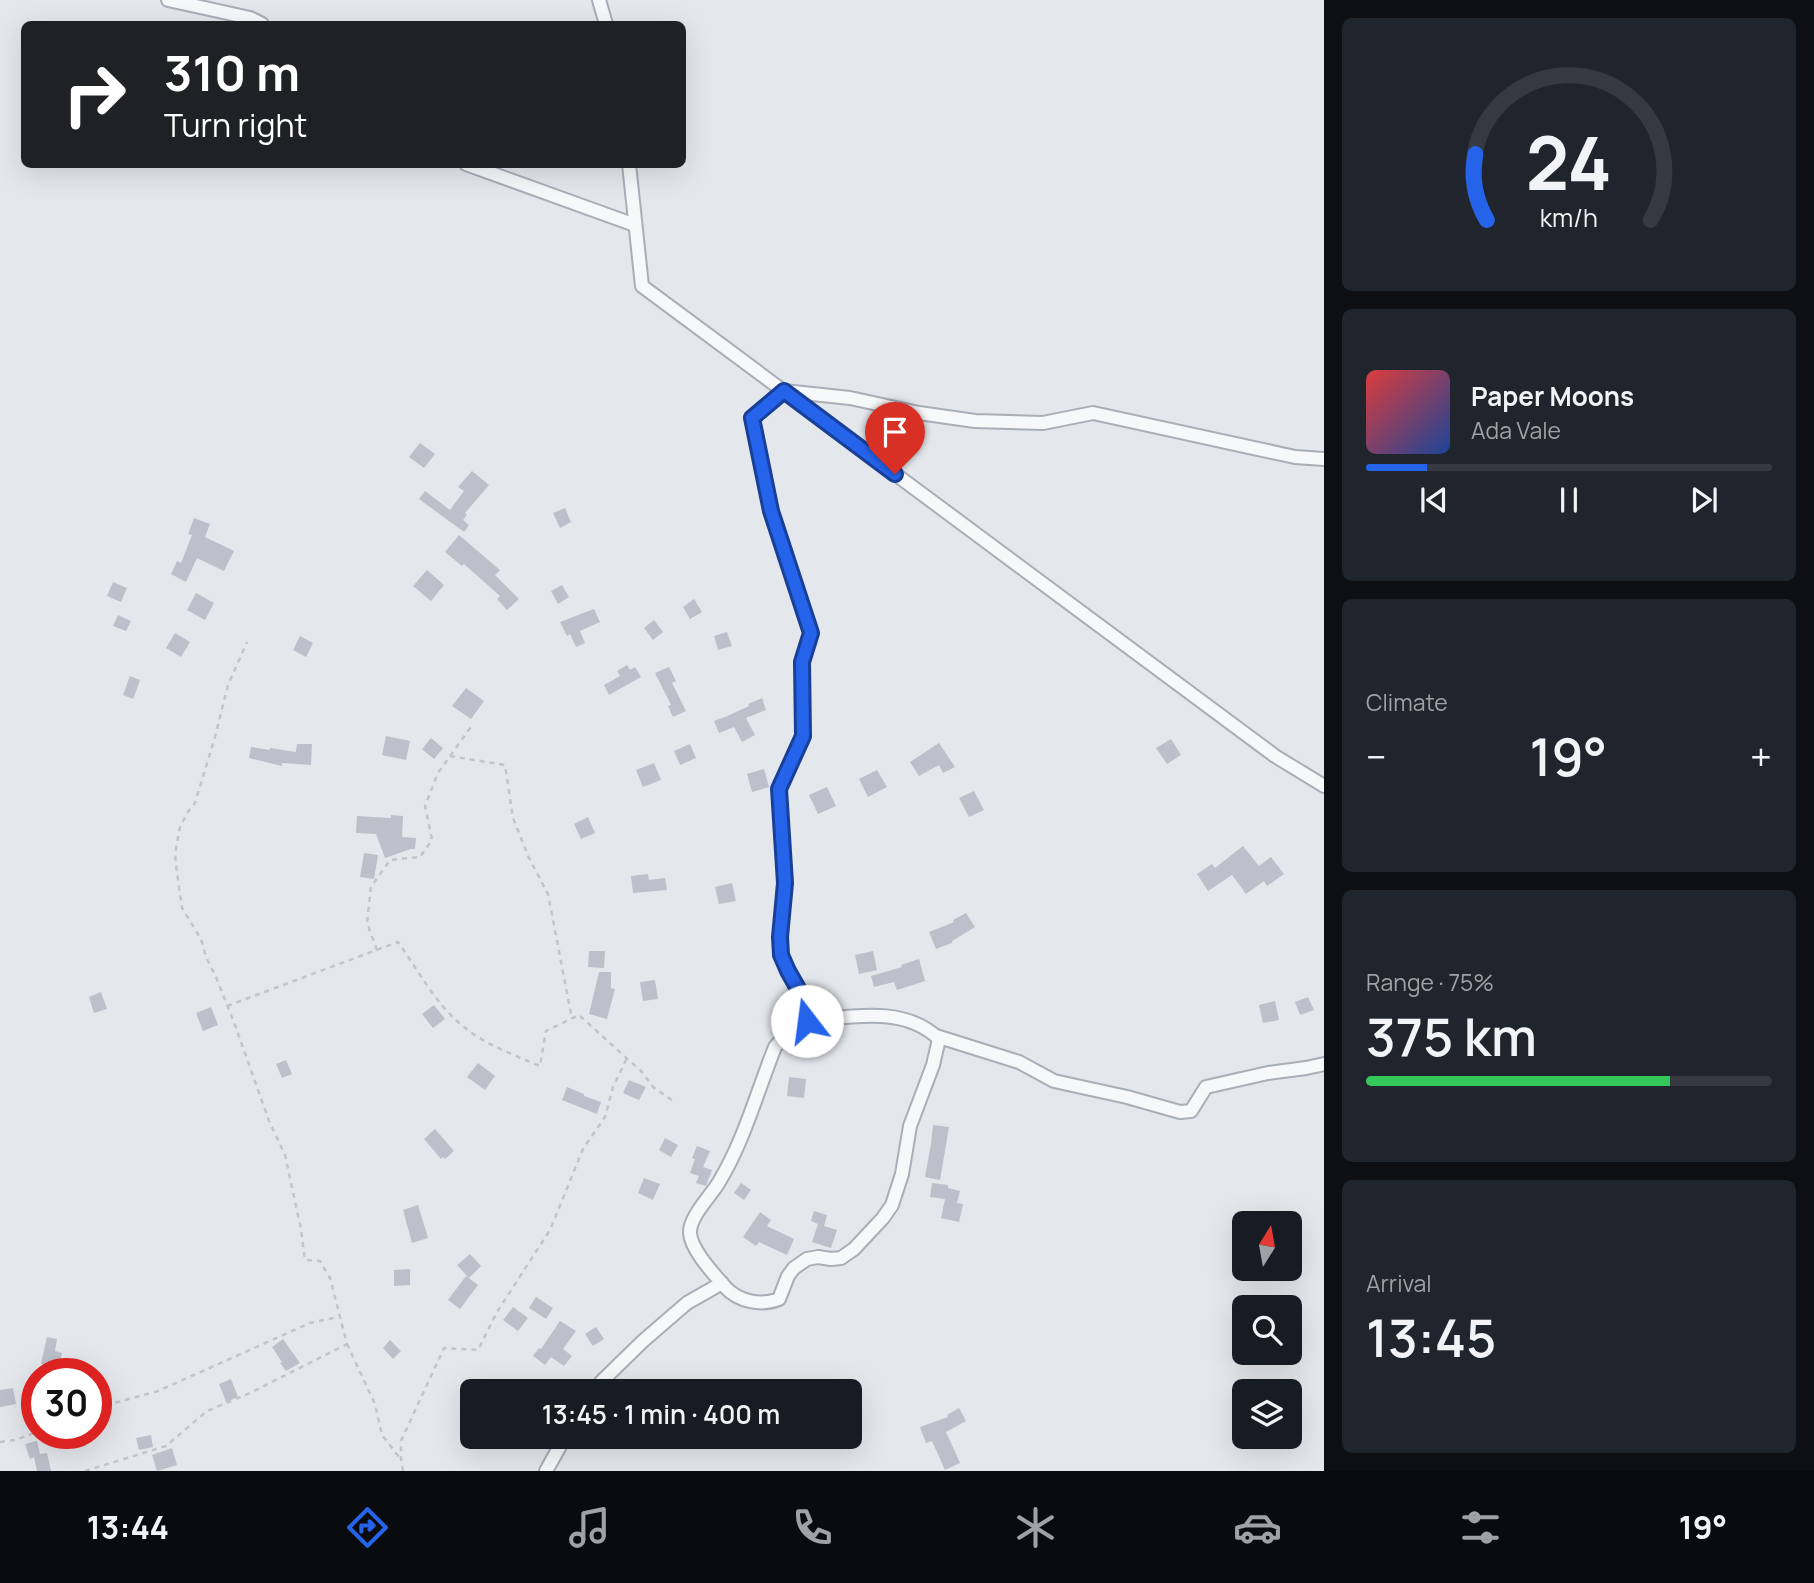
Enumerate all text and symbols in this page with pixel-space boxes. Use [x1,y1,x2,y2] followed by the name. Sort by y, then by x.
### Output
[164,39,300,106] text: 310 m
[49,49,140,140] icon: right
[164,103,307,147] text: Turn right
[1526,113,1612,213] text: 24
[1540,200,1598,235] text: km/h
[1471,378,1634,414] text: Paper Moons
[865,402,925,474] pin
[876,413,914,451] icon: arrive
[1471,414,1561,446] text: Ada Vale
[1415,481,1453,519] icon: previous
[1550,481,1588,519] icon: pause
[1685,481,1723,519] icon: next
[1366,686,1448,718] text: Climate
[1529,721,1607,792] text: 19°
[1366,730,1387,782] text: −
[1750,730,1772,782] text: +
[1366,966,1494,998] text: Range · 75%
[770,984,844,1058] position arrow
[1366,1001,1537,1072] text: 375 km
[1232,1211,1302,1281] north arrow
[1232,1211,1302,1449] map controls
[1366,1267,1432,1299] text: Arrival
[1232,1295,1302,1365] button: search
[1366,1302,1496,1373] text: 13:45
[21,1358,112,1449] speed limit sign: 30
[1232,1379,1302,1449] button: layers
[542,1396,780,1432] text: 13:45 · 1 min · 400 m
[343,1503,392,1552] icon: directions
[565,1503,614,1552] icon: music
[788,1503,837,1552] icon: phone
[1011,1503,1060,1552] icon: climate
[1233,1503,1282,1552] icon: car
[1456,1503,1505,1552] icon: filters
[87,1505,169,1549] text: 13:44
[1679,1505,1727,1549] text: 19°

